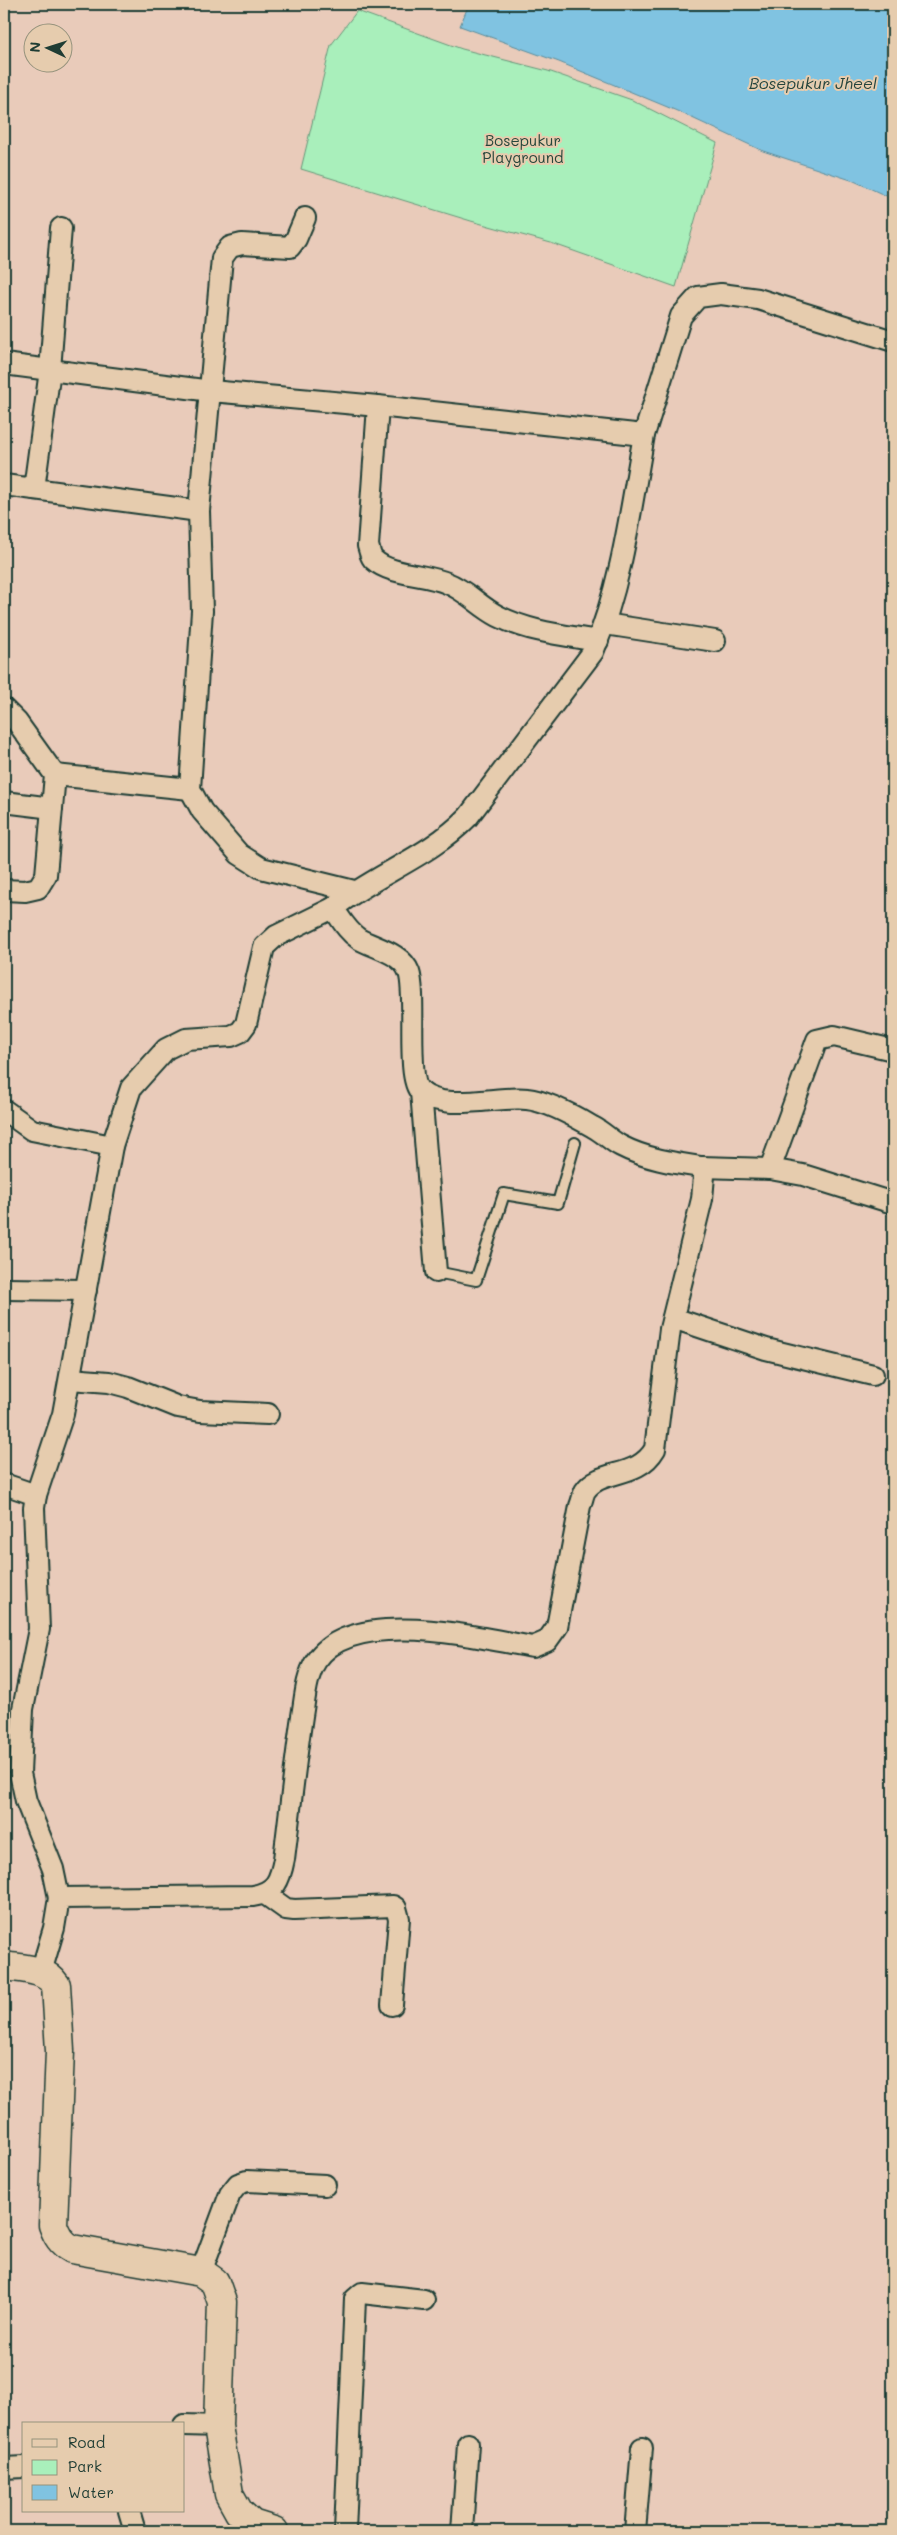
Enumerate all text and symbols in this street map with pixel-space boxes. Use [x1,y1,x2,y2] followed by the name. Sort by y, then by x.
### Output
[22,22,72,72] north arrow
[25,41,44,53] text: N
[749,72,877,93] water label: Bosepukur Jheel
[482,130,564,167] park label: Bosepukur Playground
[22,2422,185,2512] legend
[68,2432,105,2452] text: Road
[68,2456,102,2476] text: Park
[68,2482,114,2502] text: Water

